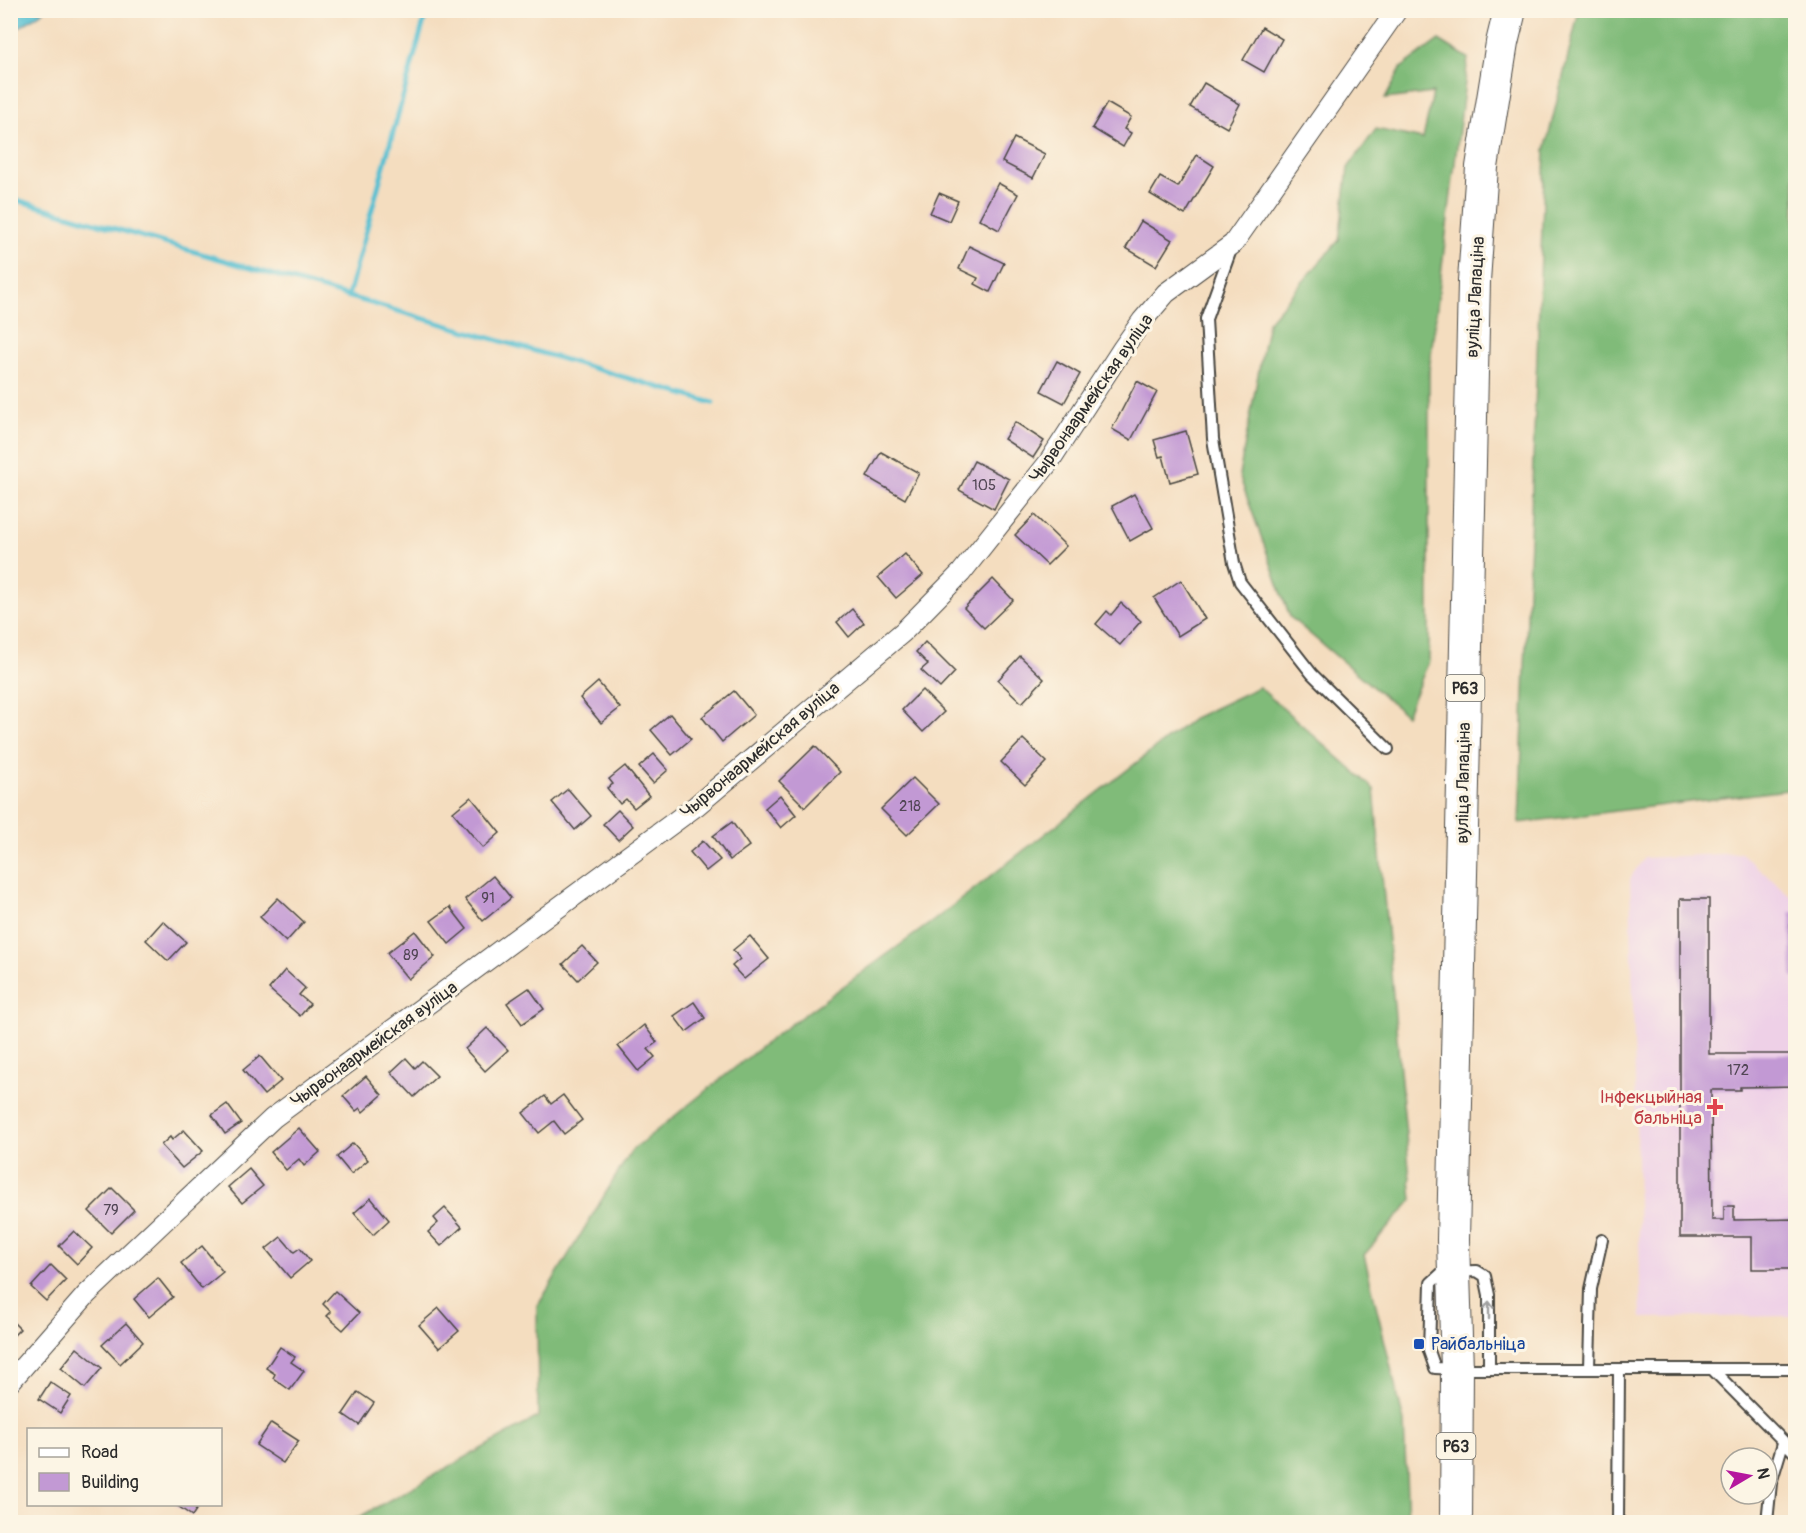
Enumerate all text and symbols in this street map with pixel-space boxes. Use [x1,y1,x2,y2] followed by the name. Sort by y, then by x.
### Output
[1461,236,1490,358] street label: вуліца Лапаціна
[1024,309,1158,487] street label: Чырвонаармейская вуліца
[972,476,996,495] house number: 105
[1446,675,1484,701] road number: Р63
[676,677,845,824] street label: Чырвонаармейская вуліца
[1451,722,1476,844] street label: вуліца Лапаціна
[899,797,921,816] house number: 218
[481,889,495,908] house number: 91
[403,946,419,965] house number: 89
[286,976,462,1113] street label: Чырвонаармейская вуліца
[1727,1061,1749,1080] house number: 172
[1600,1086,1702,1130] place label: Інфекцыйная бальніца
[1706,1098,1724,1116] marker: Інфекцыйная бальніца
[103,1201,119,1220] house number: 79
[1483,1301,1495,1321] one-way arrow
[1431,1333,1525,1356] place label: Райбальніца
[1412,1337,1426,1351] marker: Райбальніца
[27,1428,222,1506] legend
[1436,1433,1476,1459] road number: Р63
[81,1441,118,1464] text: Road
[1719,1446,1779,1506] north arrow
[1752,1467,1774,1481] text: N
[81,1471,139,1494] text: Building

